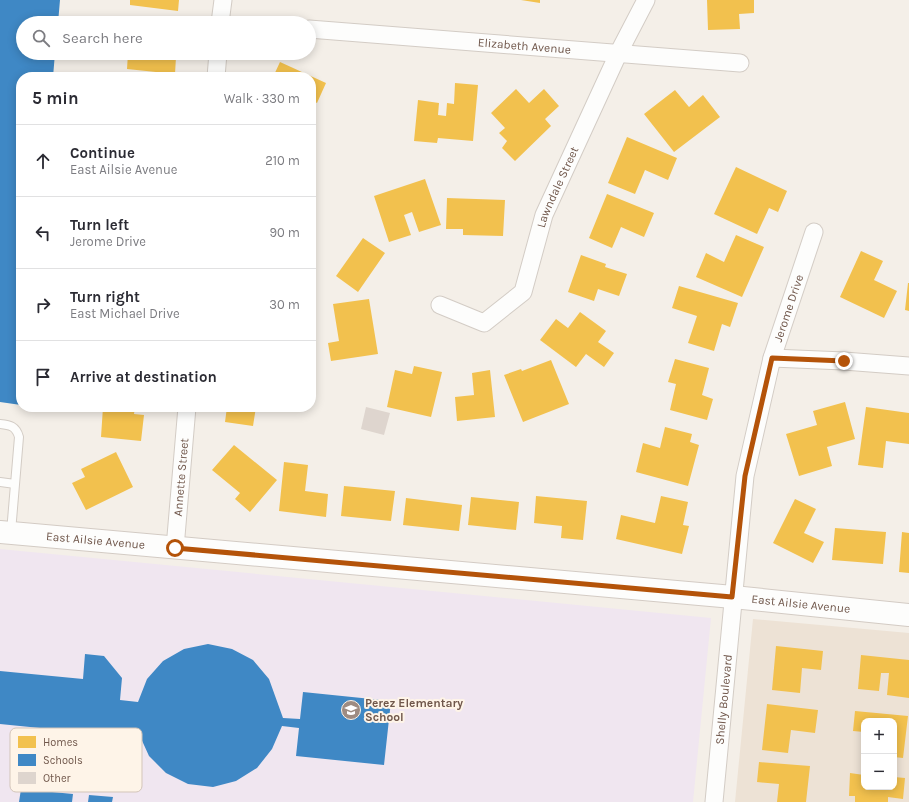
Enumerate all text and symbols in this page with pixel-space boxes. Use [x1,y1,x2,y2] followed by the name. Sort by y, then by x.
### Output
[16,16,316,60] search box
[30,27,52,49] icon: search
[62,29,143,47] text: Search here
[477,35,571,57] street label: Elizabeth Avenue
[32,88,79,108] text: 5 min
[224,91,300,106] text: Walk · 330 m
[70,144,135,162] text: Continue
[534,144,582,229] street label: Lawndale Street
[32,150,54,172] icon: ahead
[265,153,300,168] text: 210 m
[70,162,178,177] text: East Ailsie Avenue
[70,216,129,234] text: Turn left
[32,222,54,244] icon: left
[269,225,300,240] text: 90 m
[70,234,146,249] text: Jerome Drive
[771,273,806,344] street label: Jerome Drive
[70,288,140,306] text: Turn right
[32,294,54,316] icon: right
[269,297,300,312] text: 30 m
[70,306,180,321] text: East Michael Drive
[835,352,853,370] route end
[32,366,54,388] icon: arrive
[70,368,217,386] text: Arrive at destination
[171,437,191,517] street label: Annette Street
[46,529,146,552] street label: East Ailsie Avenue
[166,539,184,557] route start
[751,592,851,616] street label: East Ailsie Avenue
[712,654,735,745] street label: Shelly Boulevard
[365,696,463,724] place label: Perez Elementary School
[340,699,362,721] school or university icon: Perez Elementary School
[861,718,897,790] map controls
[861,718,897,754] button: +
[10,728,142,792] legend
[43,736,78,749] text: Homes
[43,754,83,767] text: Schools
[861,754,897,790] button: −
[43,772,71,785] text: Other

